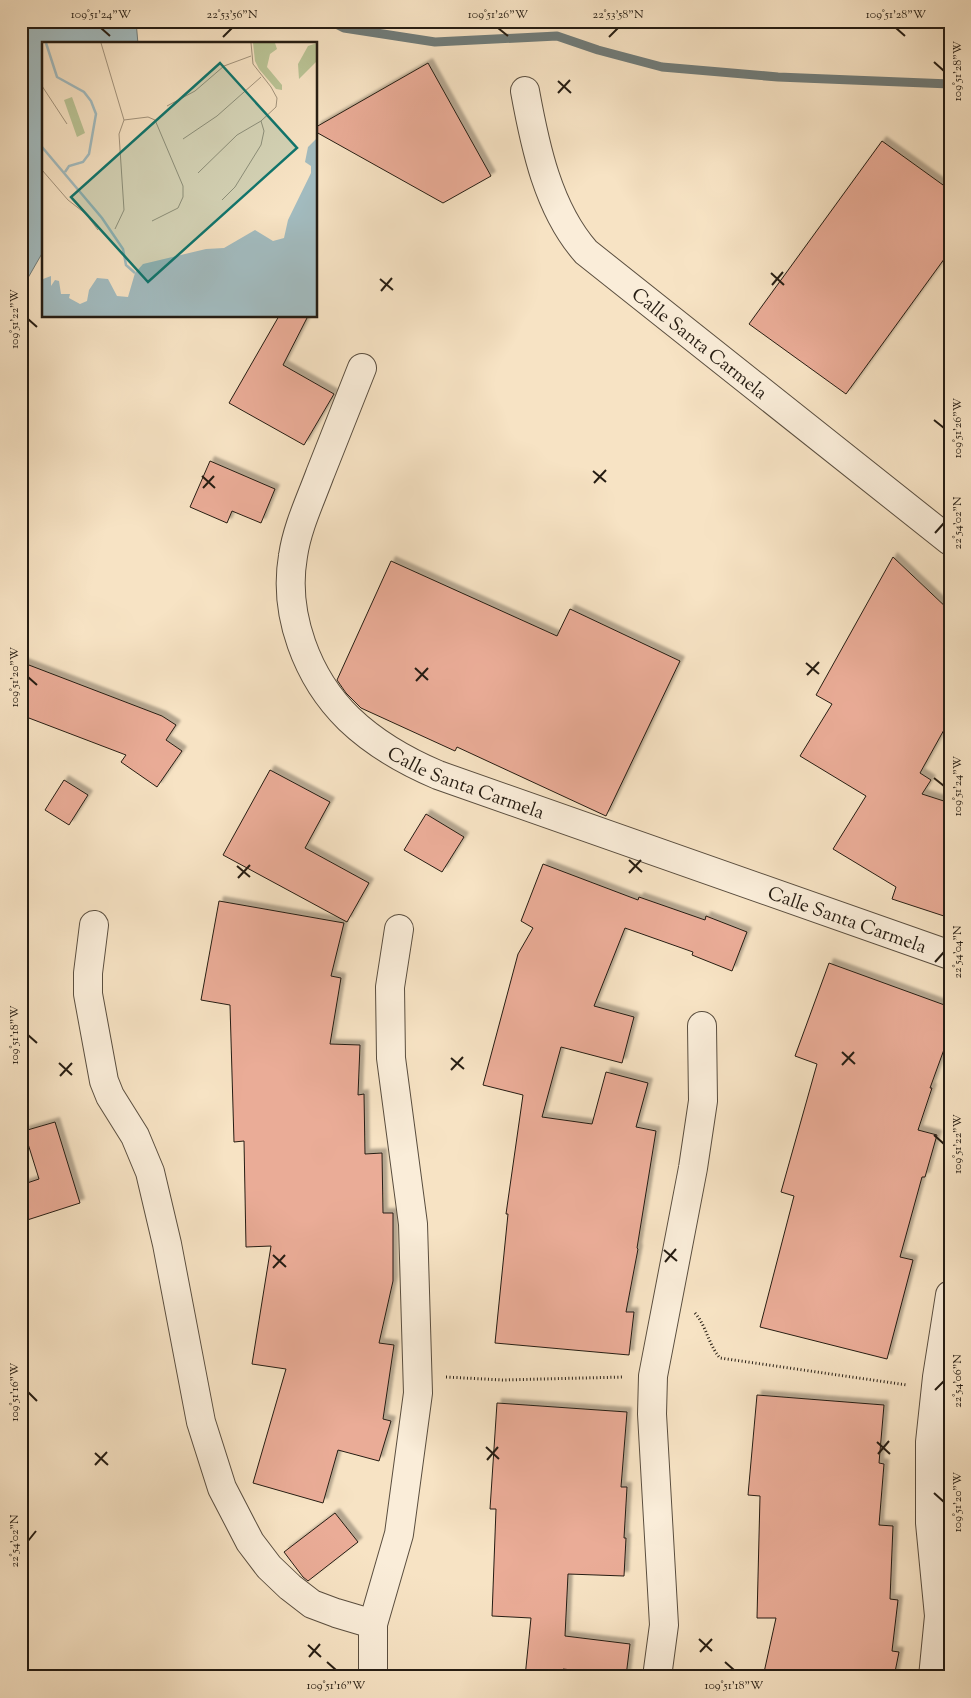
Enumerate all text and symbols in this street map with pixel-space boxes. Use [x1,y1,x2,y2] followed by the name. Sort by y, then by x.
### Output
[71,6,132,24] text: 109°51'24"W
[207,6,258,24] text: 22°53'56"N
[468,6,529,24] text: 109°51'26"W
[593,6,644,24] text: 22°53'58"N
[866,6,927,24] text: 109°51'28"W
[949,40,967,101] text: 109°51'28"W
[42,42,318,318] inset map
[625,282,772,407] street label: Calle Santa Carmela
[6,288,24,349] text: 109°51'22"W
[949,397,967,458] text: 109°51'26"W
[949,496,967,549] text: 22°54'02"N
[6,646,24,707] text: 109°51'20"W
[381,741,548,827] street label: Calle Santa Carmela
[949,755,967,816] text: 109°51'24"W
[763,881,930,962] street label: Calle Santa Carmela
[949,925,967,979] text: 22°54'04"N
[6,1005,24,1064] text: 109°51'18"W
[949,1113,967,1174] text: 109°51'22"W
[949,1354,967,1408] text: 22°54'06"N
[6,1362,24,1421] text: 109°51'16"W
[949,1471,967,1532] text: 109°51'20"W
[6,1514,24,1567] text: 22°54'02"N
[307,1677,366,1695] text: 109°51'16"W
[705,1677,764,1695] text: 109°51'18"W

